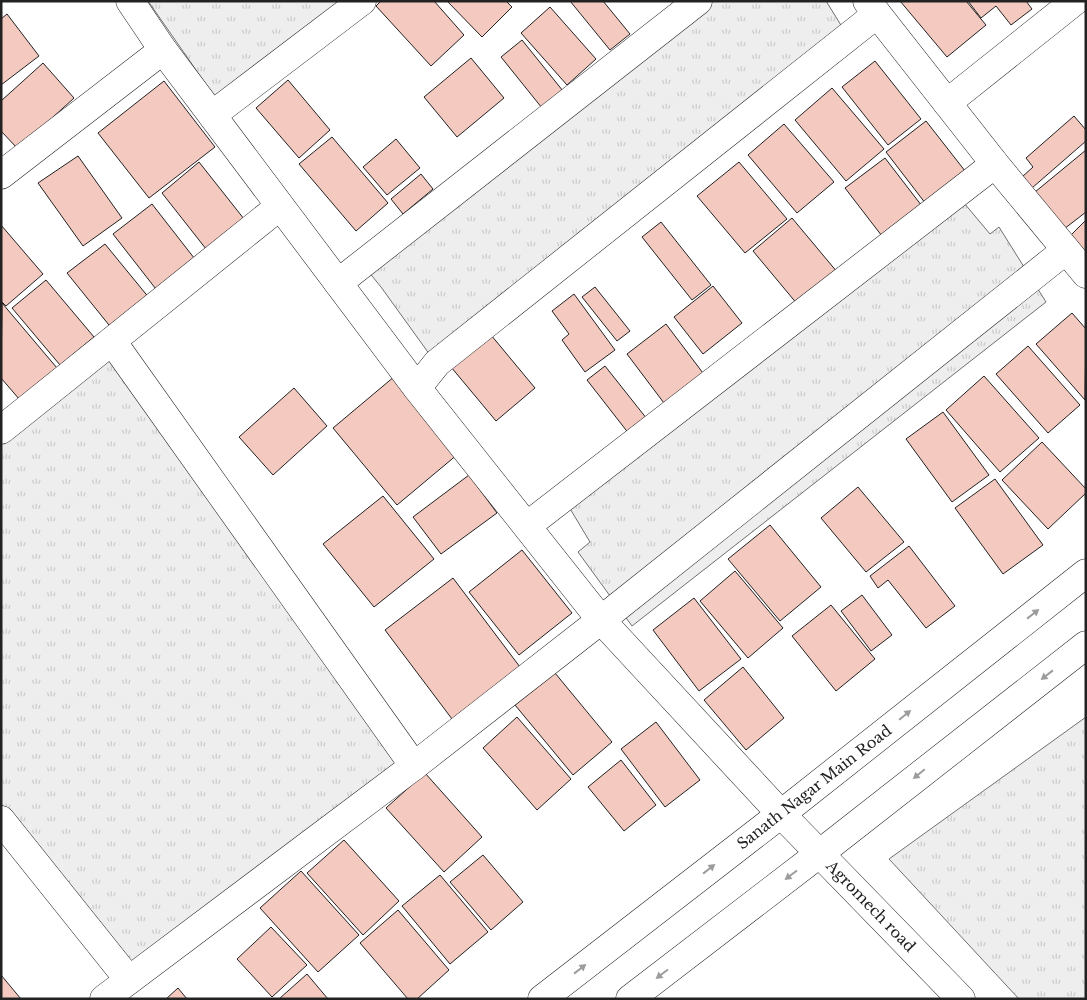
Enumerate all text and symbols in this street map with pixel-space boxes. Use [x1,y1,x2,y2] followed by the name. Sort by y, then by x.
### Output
[1026,608,1039,619] one-way arrow
[1041,669,1054,680] one-way arrow
[898,709,911,720] one-way arrow
[733,721,895,853] street label: Sanath Nagar Main Road
[913,769,926,780] one-way arrow
[822,856,920,956] street label: Agromech road
[702,864,715,875] one-way arrow
[784,870,798,880] one-way arrow
[574,964,587,974] one-way arrow
[656,968,669,979] one-way arrow

